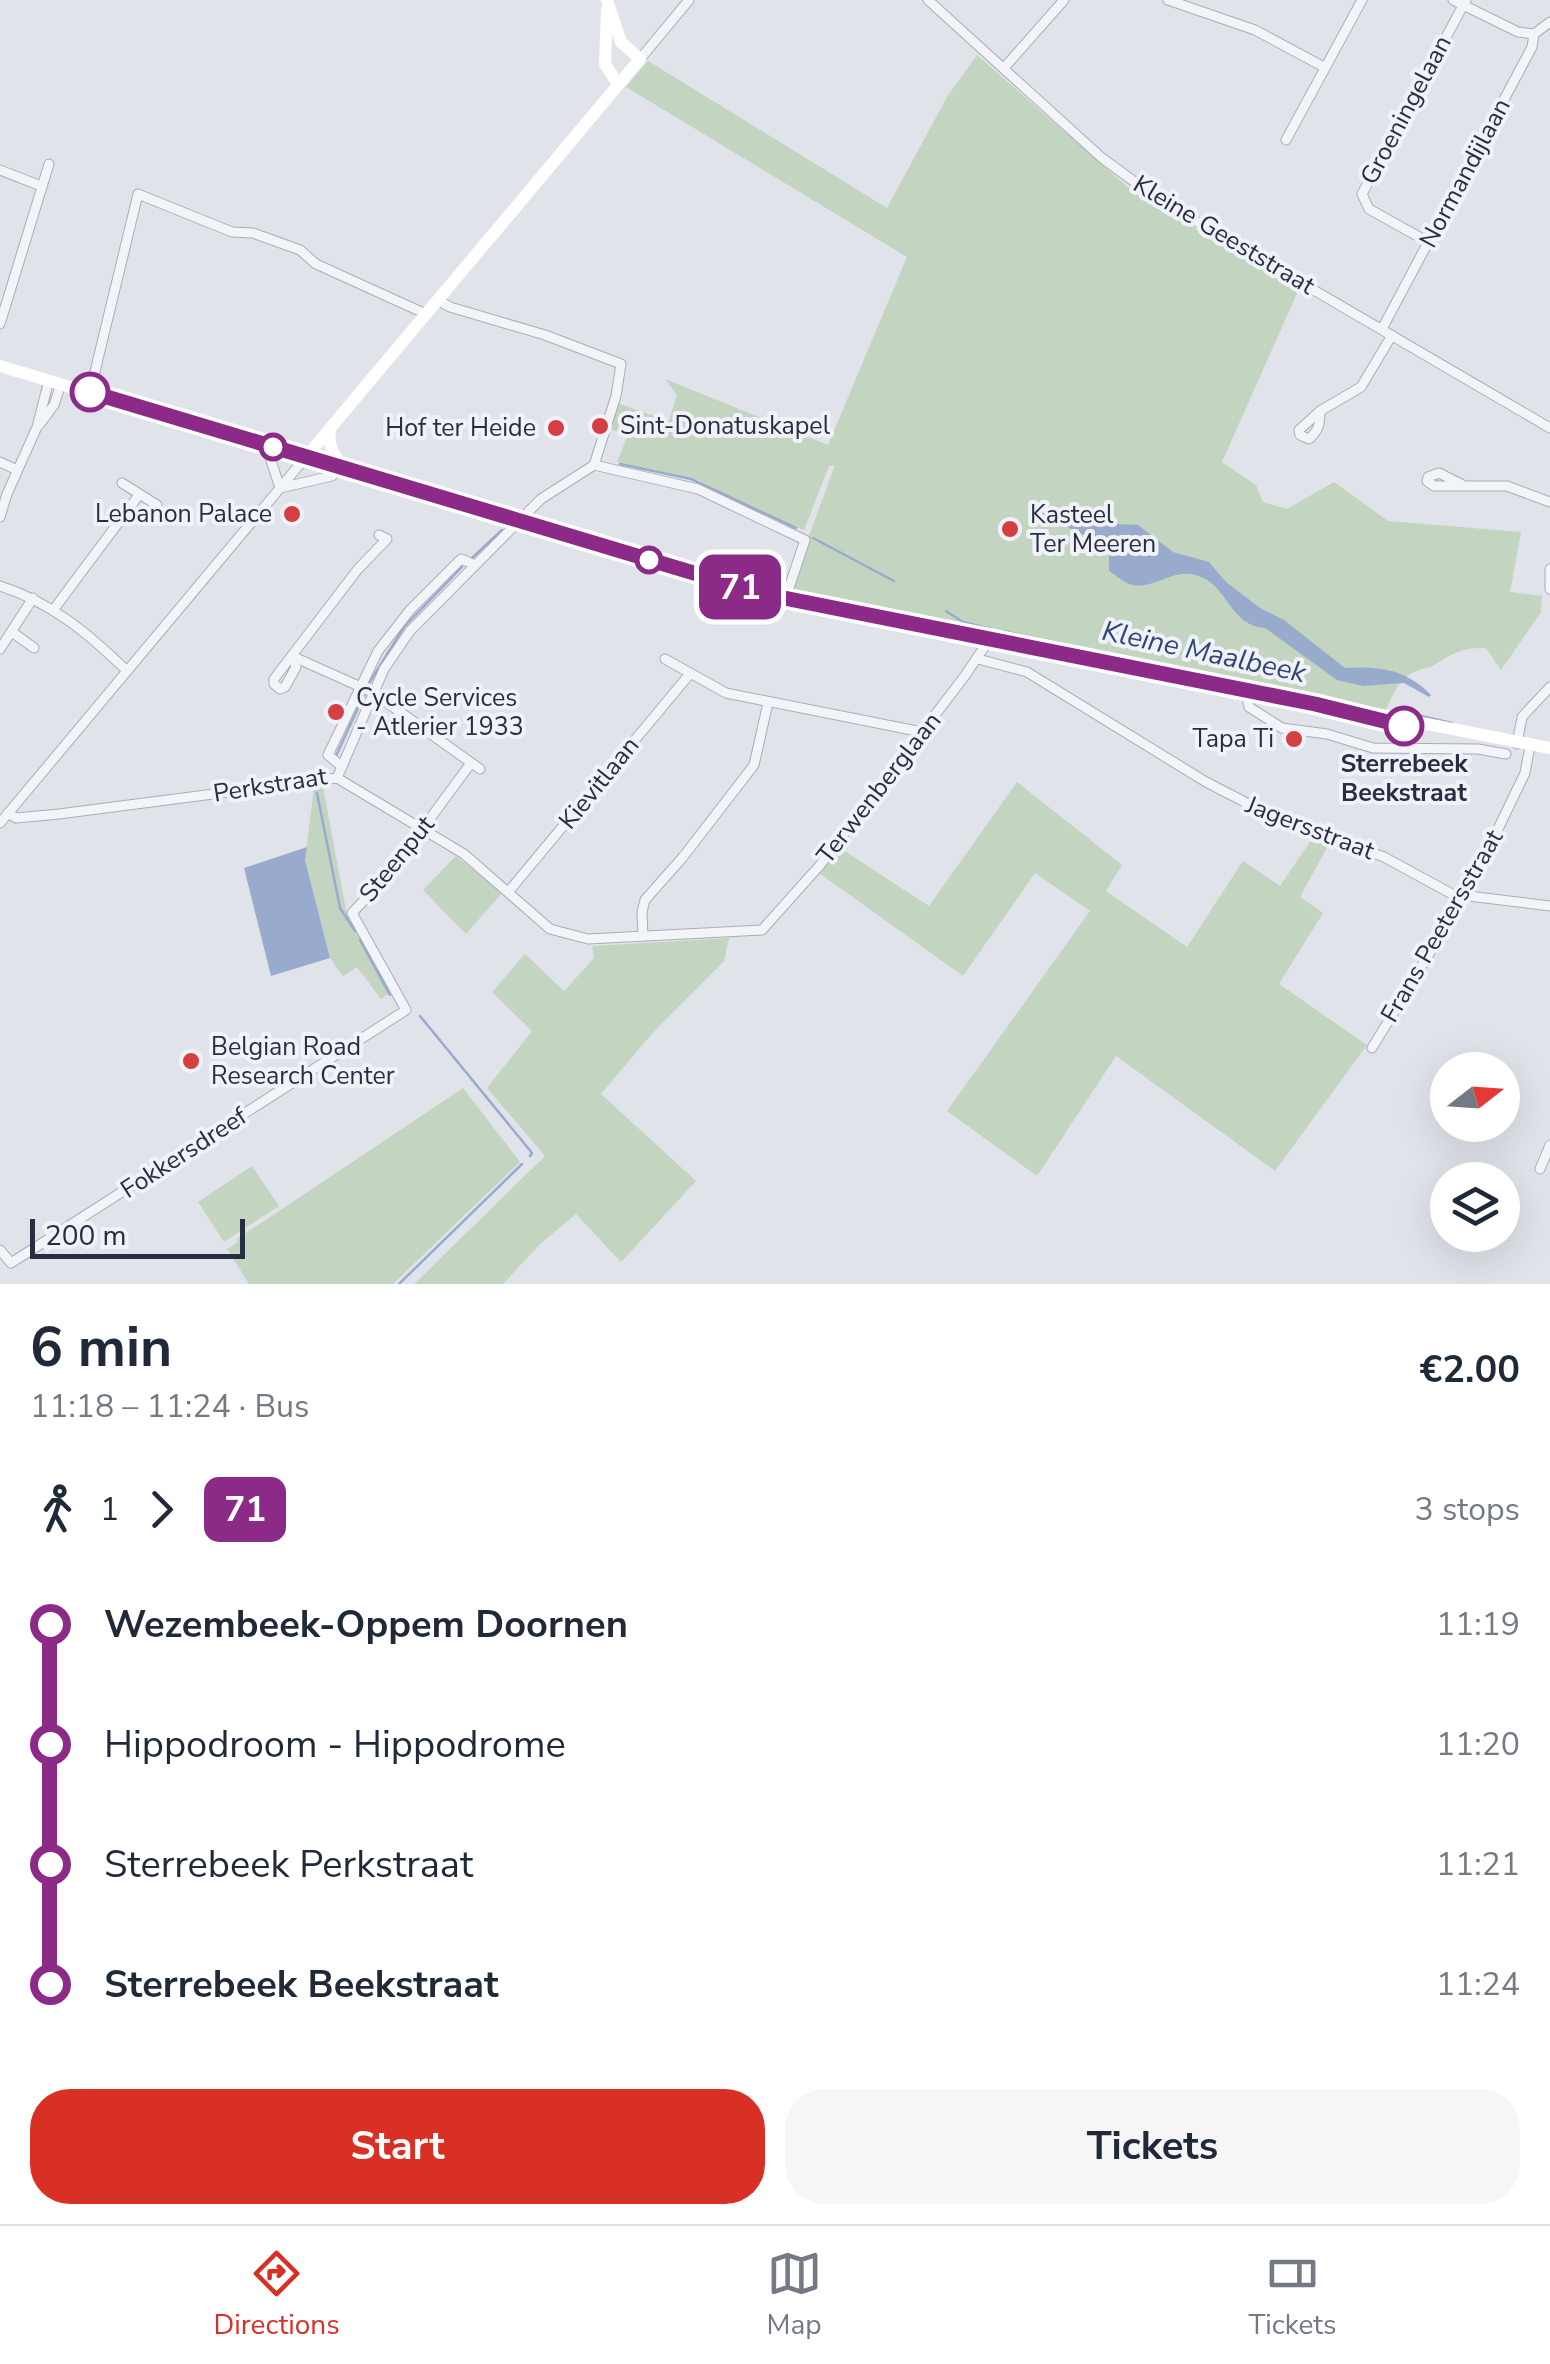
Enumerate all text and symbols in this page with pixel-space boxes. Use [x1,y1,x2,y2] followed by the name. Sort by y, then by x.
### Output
[1352,29,1460,191] street label: Groeningelaan
[1411,92,1519,254] street label: Normandijlaan
[1127,167,1321,303] street label: Kleine Geeststraat
[71,373,109,411] unlabelled marker
[620,409,831,443] place label: Sint-Donatuskapel
[385,411,536,445] place label: Hof ter Heide
[589,415,611,437] marker: Sint-Donatuskapel
[545,417,567,439] marker: Hof ter Heide
[260,434,286,460] unlabelled marker
[95,497,272,531] place label: Lebanon Palace
[1030,498,1156,561] place label: Kasteel Ter Meeren
[281,503,303,525] marker: Lebanon Palace
[999,518,1021,540] marker: Kasteel Ter Meeren
[636,547,662,573] unlabelled marker
[695,554,785,620] line badge: 71
[719,564,761,611] text: 71
[1099,612,1310,692] water label: Kleine Maalbeek
[356,681,524,744] place label: Cycle Services - Atlerier 1933
[325,701,347,723] marker: Cycle Services - Atlerier 1933
[809,705,949,871] street label: Terwenberglaan
[1385,707,1423,745] marker: Sterrebeek Beekstraat
[1193,722,1274,756] place label: Tapa Ti
[1283,728,1305,750] marker: Tapa Ti
[551,730,647,836] street label: Kievitlaan
[1340,747,1468,810] place label: Sterrebeek Beekstraat
[211,759,329,811] street label: Perkstraat
[1240,788,1379,868] street label: Jagersstraat
[352,808,442,909] street label: Steenput
[1373,823,1511,1029] street label: Frans Peetersstraat
[211,1030,395,1093] place label: Belgian Road Research Center
[180,1050,202,1072] marker: Belgian Road Research Center
[1430,1052,1520,1142] north arrow
[1430,1052,1520,1252] map controls
[114,1099,254,1207] street label: Fokkersdreef
[1430,1162,1520,1252] button: layers
[30,1214,245,1258] scale bar
[45,1217,127,1255] text: 200 m
[30,1310,172,1385] text: 6 min
[1419,1344,1520,1395] text: €2.00
[30,1385,309,1428] text: 11:18 – 11:24 · Bus
[30,1482,85,1537] icon: walk
[134,1482,189,1537] icon: forward
[224,1486,266,1533] text: 71
[100,1488,119,1531] text: 1
[1414,1488,1520,1531] text: 3 stops
[104,1599,628,1650] text: Wezembeek-Oppem Doornen
[1436,1603,1520,1646] text: 11:19
[104,1719,566,1770] text: Hippodroom - Hippodrome
[1436,1723,1520,1766] text: 11:20
[104,1839,473,1890] text: Sterrebeek Perkstraat
[1436,1843,1520,1886] text: 11:21
[104,1959,499,2010] text: Sterrebeek Beekstraat
[1436,1963,1520,2006] text: 11:24
[30,2089,765,2204] button: Start
[785,2089,1520,2204] button: Tickets
[213,2246,340,2344] tab: Directions
[767,2246,822,2344] tab: Map
[1248,2246,1337,2344] tab: Tickets

